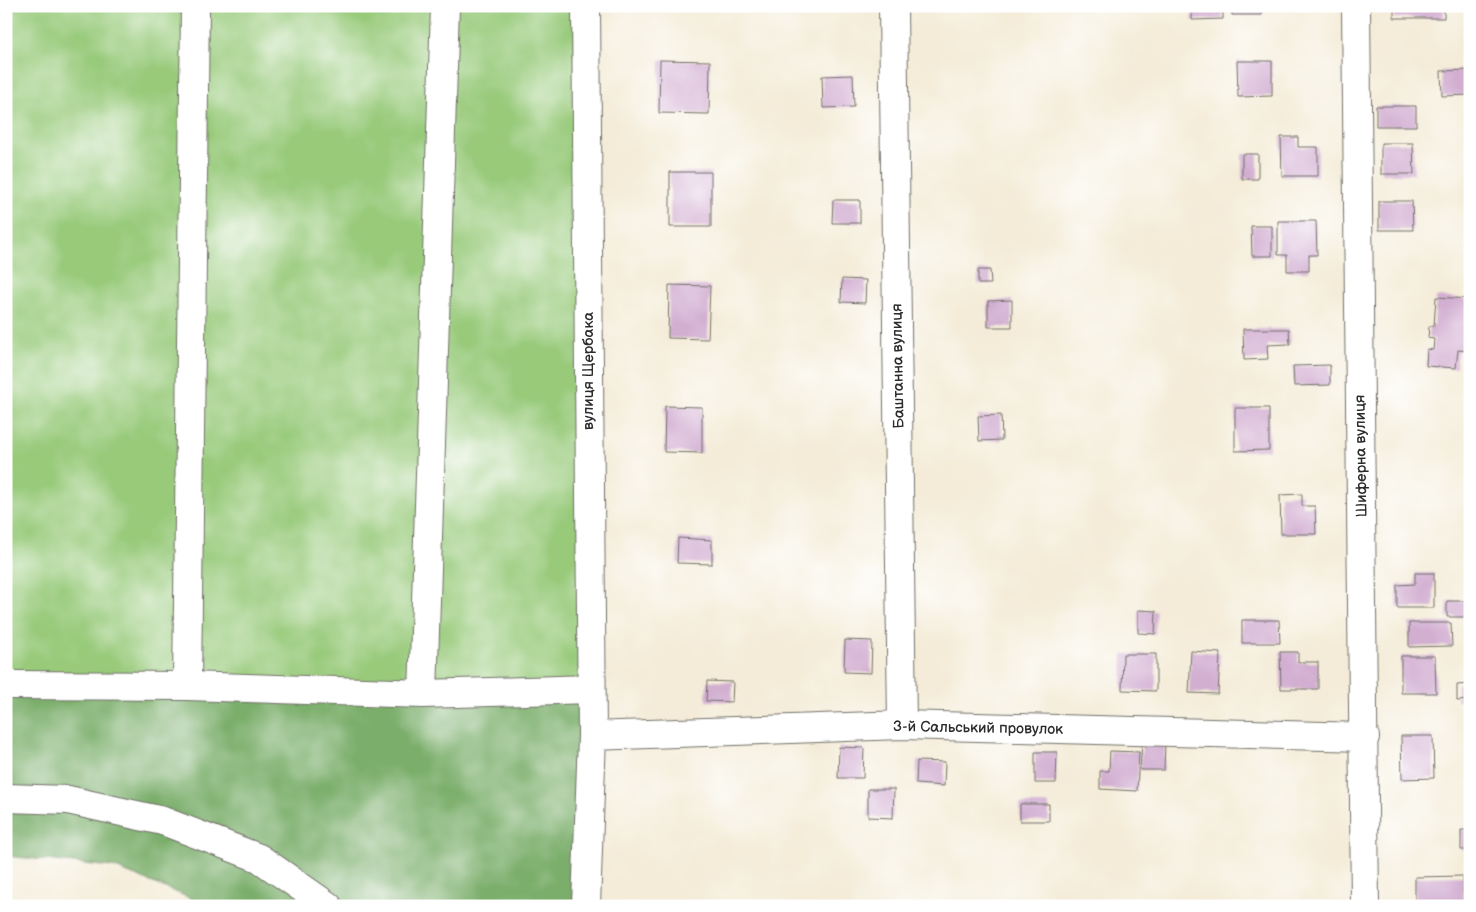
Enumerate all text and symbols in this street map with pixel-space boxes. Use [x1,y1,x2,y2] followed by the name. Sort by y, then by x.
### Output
[887,303,909,429] street label: Баштанна вулиця
[579,312,598,430] street label: вулиця Щербака
[1350,395,1372,517] street label: Шиферна вулиця
[893,717,1063,739] street label: 3-й Сальський провулок

